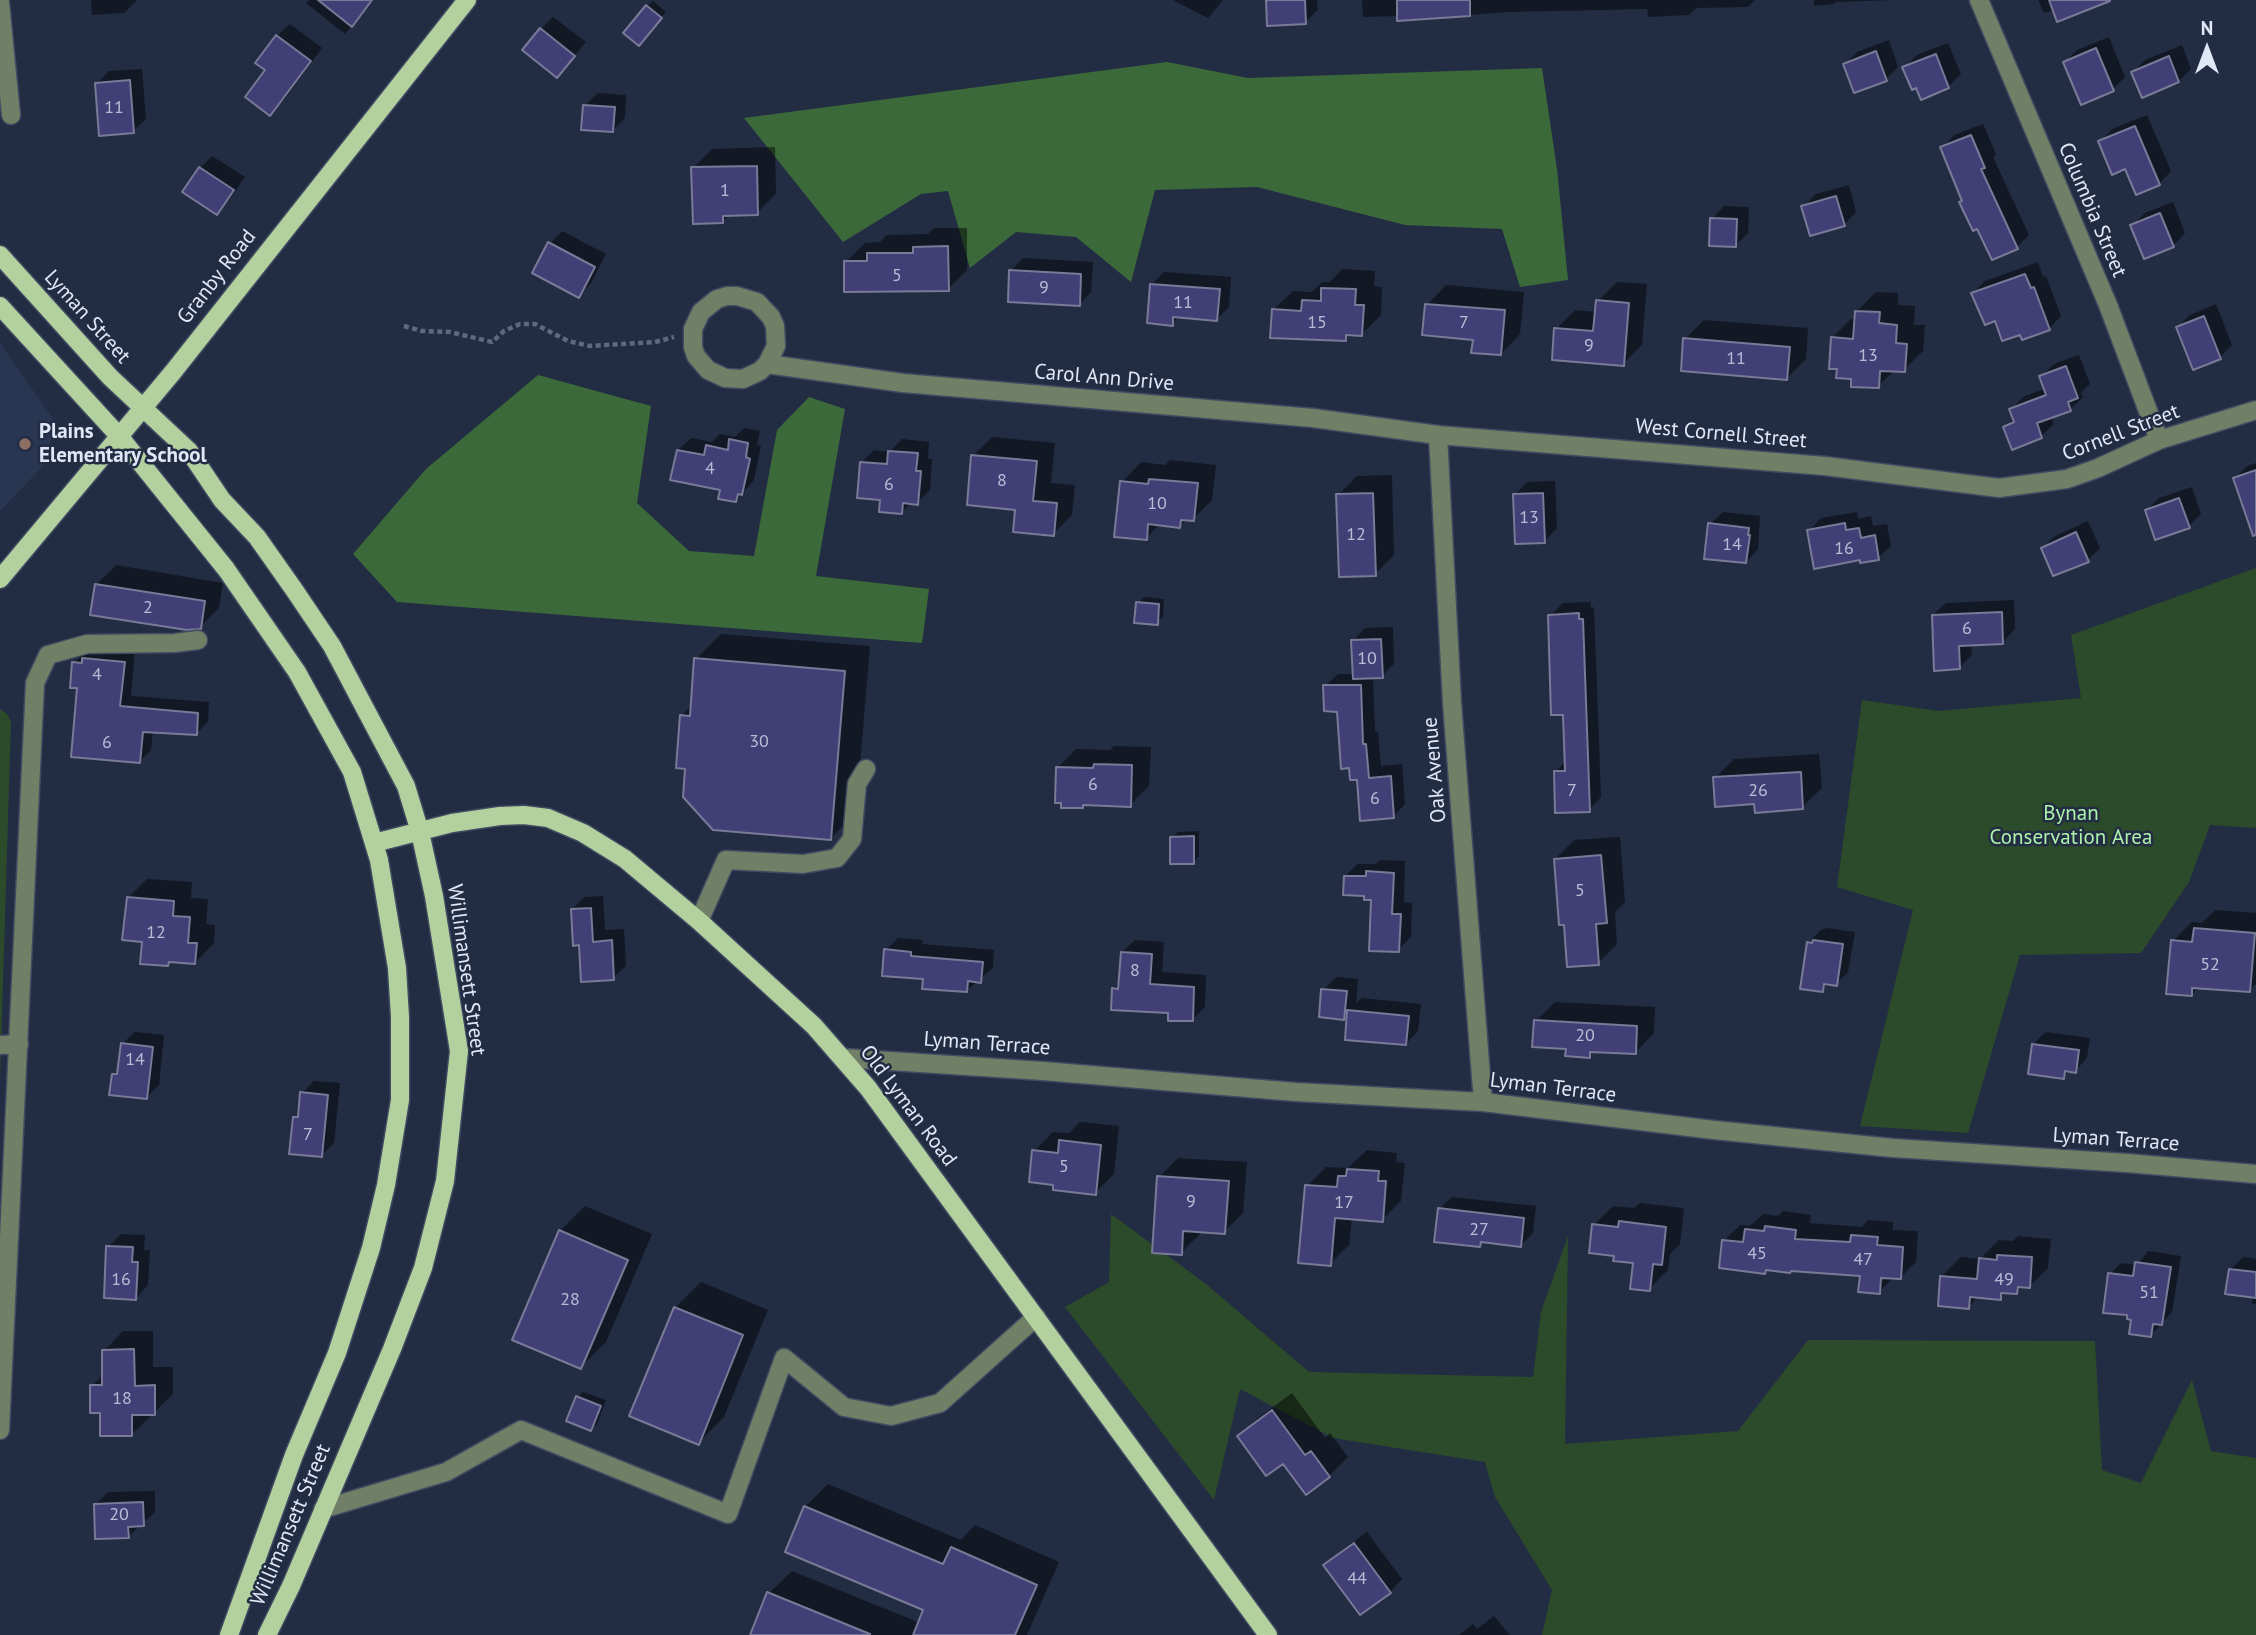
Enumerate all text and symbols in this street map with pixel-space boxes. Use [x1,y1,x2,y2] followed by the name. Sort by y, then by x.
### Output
[2172,14,2242,84] north arrow
[2201,16,2213,40] text: N
[104,97,124,119] house number: 11
[2052,139,2132,281] street label: Columbia Street
[720,180,730,202] house number: 1
[172,225,262,329] street label: Granby Road
[39,265,135,369] street label: Lyman Street
[892,265,902,287] house number: 5
[1039,277,1049,299] house number: 9
[1173,292,1193,314] house number: 11
[1307,312,1327,334] house number: 15
[1459,312,1469,334] house number: 7
[1584,335,1594,357] house number: 9
[1858,345,1878,367] house number: 13
[1726,348,1746,370] house number: 11
[1033,359,1175,397] street label: Carol Ann Drive
[2059,399,2183,467] street label: Cornell Street
[1634,414,1808,454] street label: West Cornell Street
[39,419,207,469] place label: Plains Elementary School
[17,436,33,452] marker: Plains Elementary School
[705,458,715,480] house number: 4
[997,470,1007,492] house number: 8
[884,474,894,496] house number: 6
[1147,493,1167,515] house number: 10
[1519,507,1539,529] house number: 13
[1346,524,1366,546] house number: 12
[1722,534,1742,556] house number: 14
[1834,538,1854,560] house number: 16
[143,597,153,619] house number: 2
[1962,618,1972,640] house number: 6
[1357,648,1377,670] house number: 10
[92,664,102,686] house number: 4
[1418,716,1452,824] street label: Oak Avenue
[749,731,769,753] house number: 30
[102,732,112,754] house number: 6
[1088,774,1098,796] house number: 6
[1567,780,1577,802] house number: 7
[1748,780,1768,802] house number: 26
[1370,788,1380,810] house number: 6
[1990,801,2152,851] park label: Bynan Conservation Area
[1575,880,1585,902] house number: 5
[441,883,491,1057] street label: Willimansett Street
[146,922,166,944] house number: 12
[2200,954,2220,976] house number: 52
[1130,960,1140,982] house number: 8
[1575,1025,1595,1047] house number: 20
[923,1027,1051,1061] street label: Lyman Terrace
[854,1041,962,1171] street label: Old Lyman Road
[125,1049,145,1071] house number: 14
[1488,1068,1618,1108] street label: Lyman Terrace
[2052,1123,2180,1157] street label: Lyman Terrace
[303,1124,313,1146] house number: 7
[1059,1156,1069,1178] house number: 5
[1186,1191,1196,1213] house number: 9
[1334,1192,1354,1214] house number: 17
[1469,1219,1489,1241] house number: 27
[1747,1243,1767,1265] house number: 45
[1853,1249,1873,1271] house number: 47
[111,1269,131,1291] house number: 16
[1994,1269,2014,1291] house number: 49
[2139,1282,2159,1304] house number: 51
[560,1289,580,1311] house number: 28
[112,1388,132,1410] house number: 18
[246,1441,336,1609] street label: Willimansett Street
[109,1504,129,1526] house number: 20
[1347,1568,1367,1590] house number: 44

